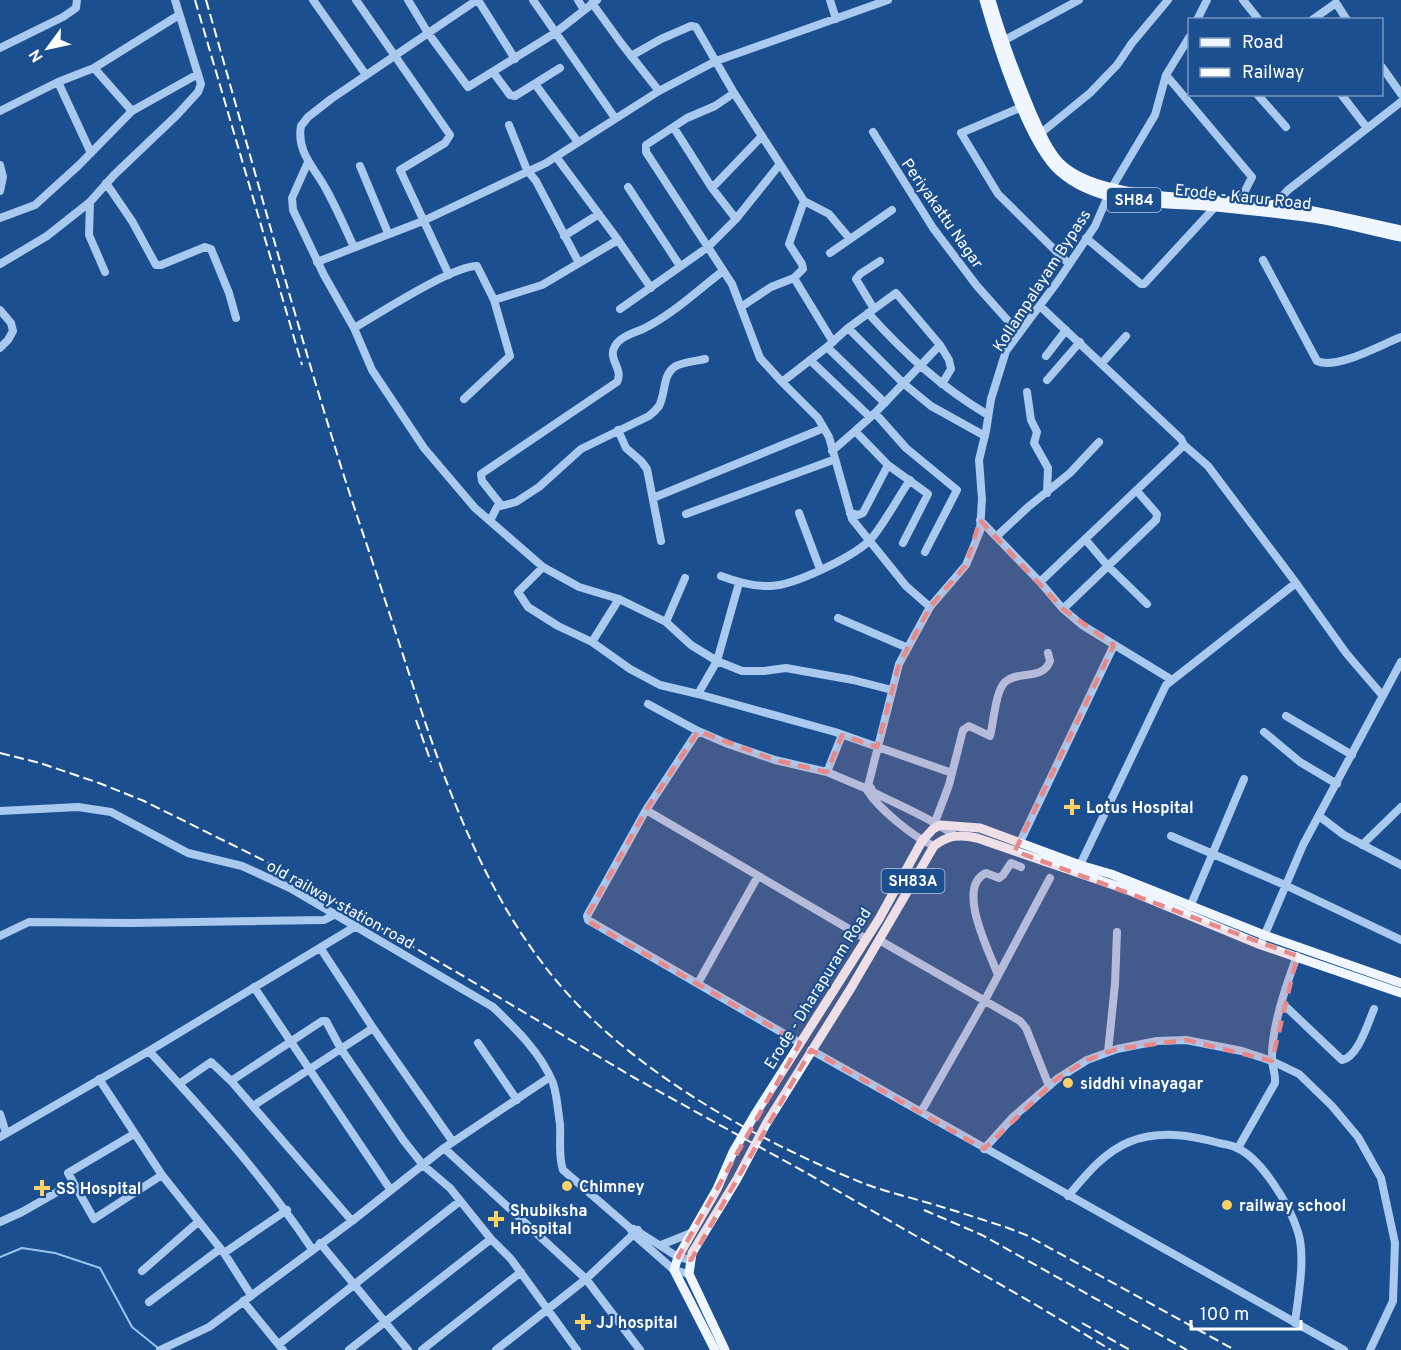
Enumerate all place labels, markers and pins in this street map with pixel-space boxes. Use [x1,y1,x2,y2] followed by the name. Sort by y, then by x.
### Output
[1063,798,1081,816] marker: Lotus Hospital
[1086,799,1194,819] place label: Lotus Hospital
[1080,1075,1204,1095] place label: siddhi vinayagar
[1061,1076,1075,1090] marker: siddhi vinayagar
[579,1178,645,1198] place label: Chimney
[33,1179,51,1197] marker: SS Hospital
[560,1179,574,1193] marker: Chimney
[56,1180,142,1200] place label: SS Hospital
[1239,1197,1346,1217] place label: railway school
[1220,1198,1234,1212] marker: railway school
[510,1202,587,1240] place label: Shubiksha Hospital
[487,1210,505,1228] marker: Shubiksha Hospital
[574,1313,592,1331] marker: JJ hospital
[596,1314,678,1334] place label: JJ hospital

